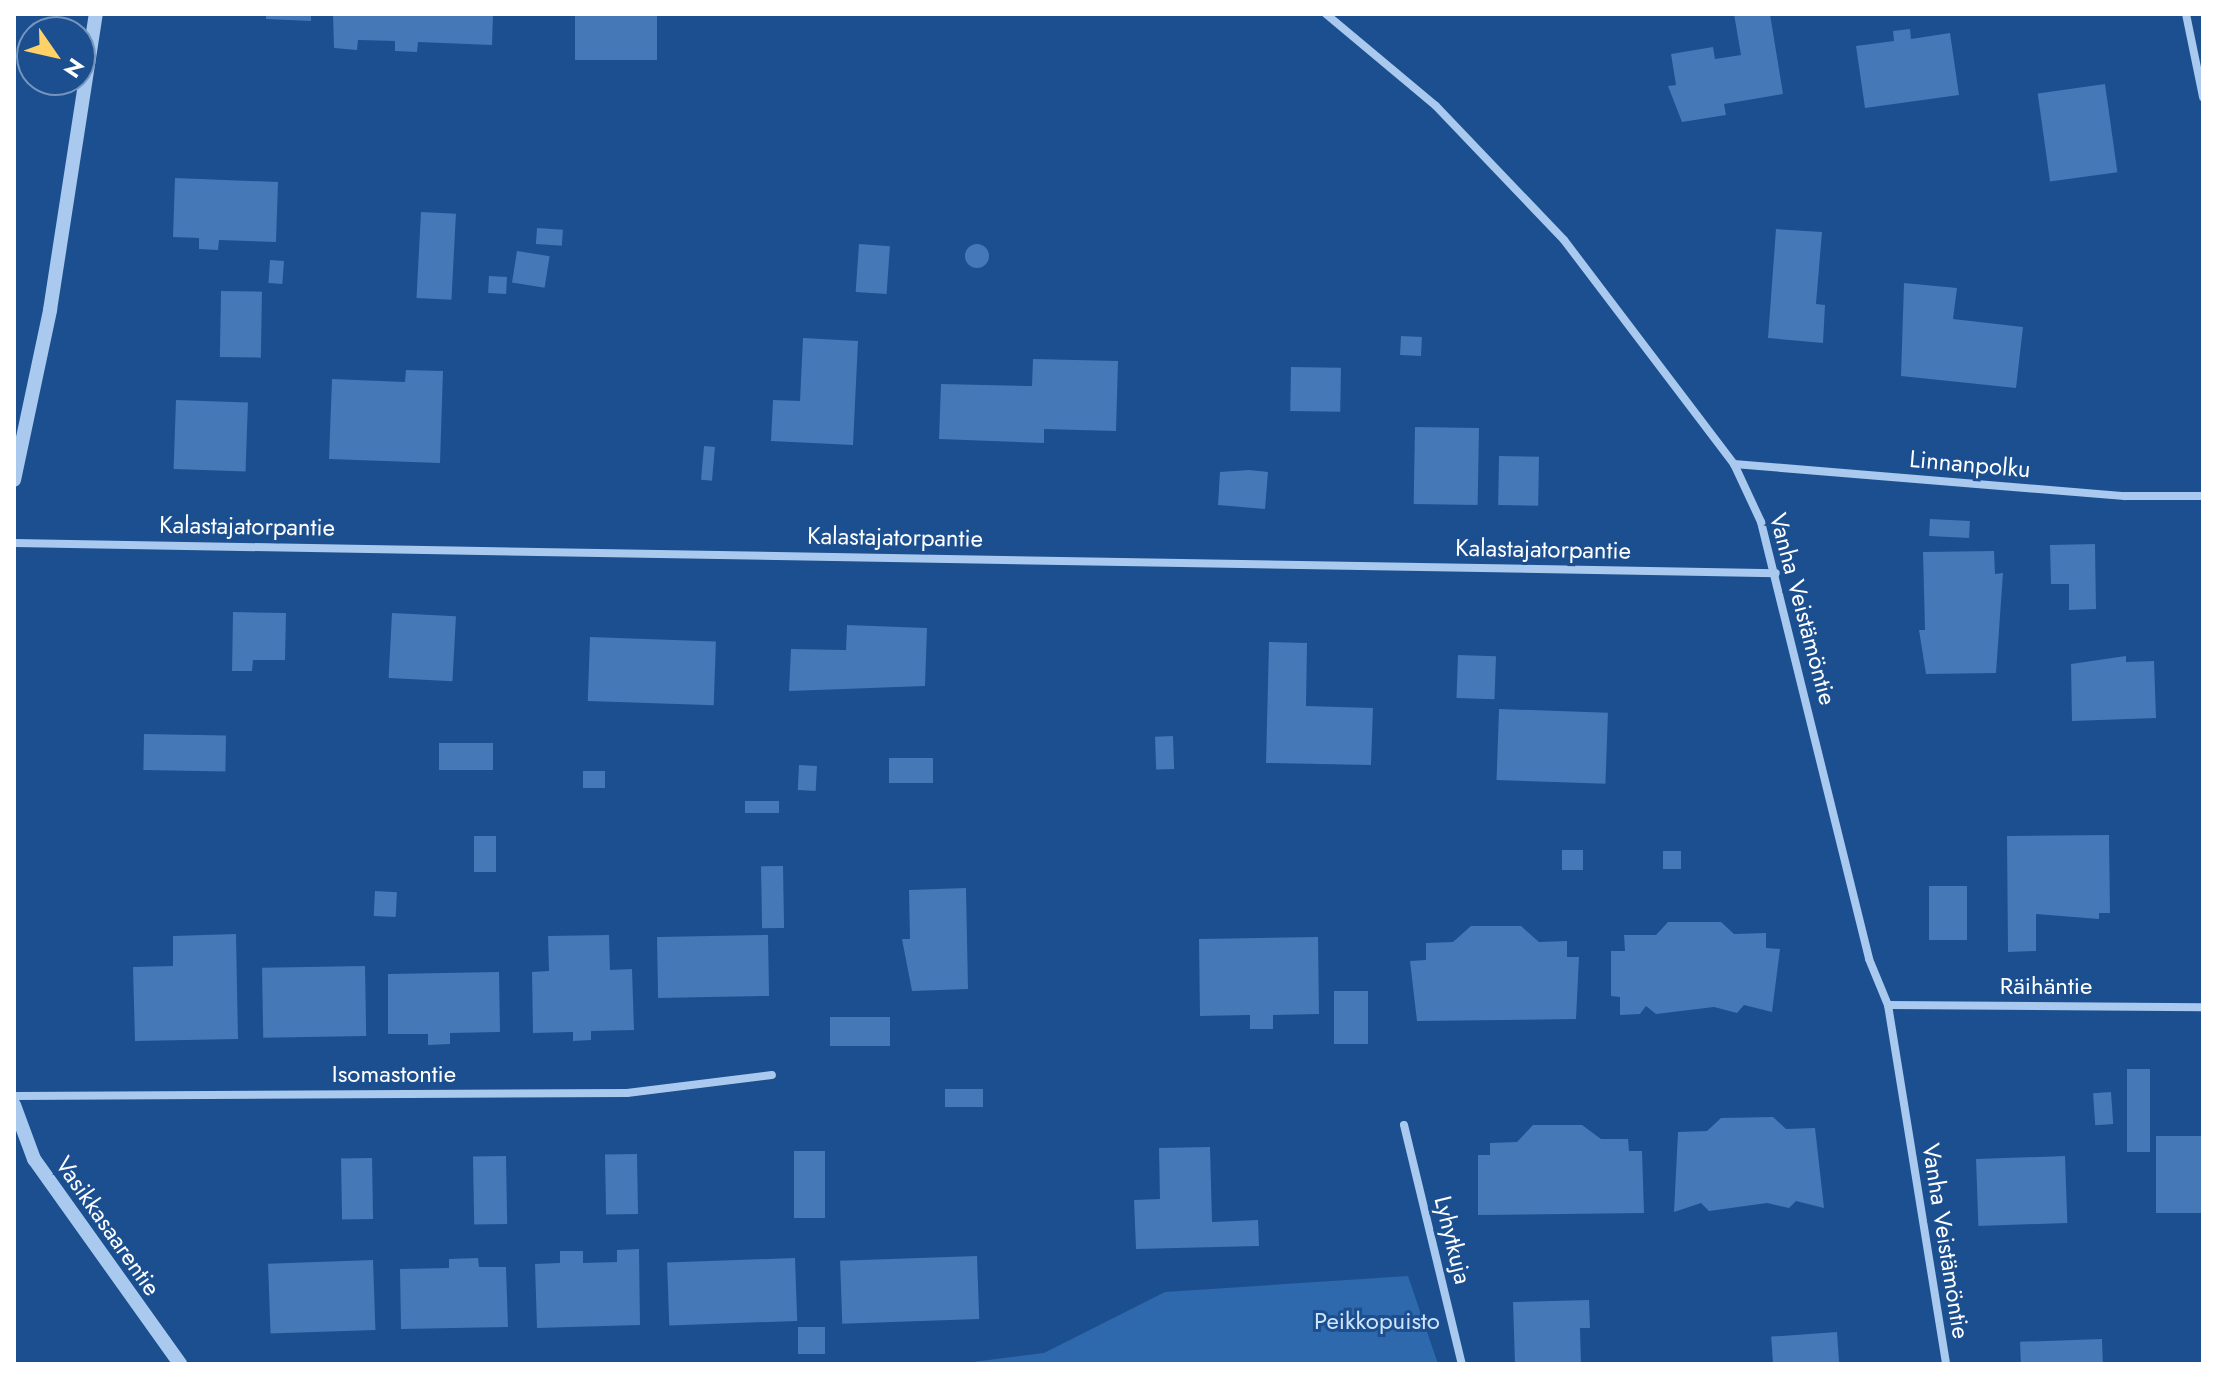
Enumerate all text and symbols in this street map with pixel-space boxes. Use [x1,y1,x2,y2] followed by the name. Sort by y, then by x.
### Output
[16,16,96,96] north arrow
[56,52,92,84] text: N
[1908,444,2032,484] street label: Linnanpolku
[159,510,335,542] street label: Kalastajatorpantie
[1764,510,1842,708] street label: Vanha Veistämöntie
[807,521,983,553] street label: Kalastajatorpantie
[1455,533,1631,565] street label: Kalastajatorpantie
[2000,972,2092,1000] street label: Räihäntie
[332,1060,456,1088] street label: Isomastontie
[1916,1141,1976,1341] street label: Vanha Veistämöntie
[49,1151,167,1301] street label: Vasikkasaarentie
[1428,1193,1478,1287] street label: Lyhytkuja
[1314,1307,1440,1335] park label: Peikkopuisto

